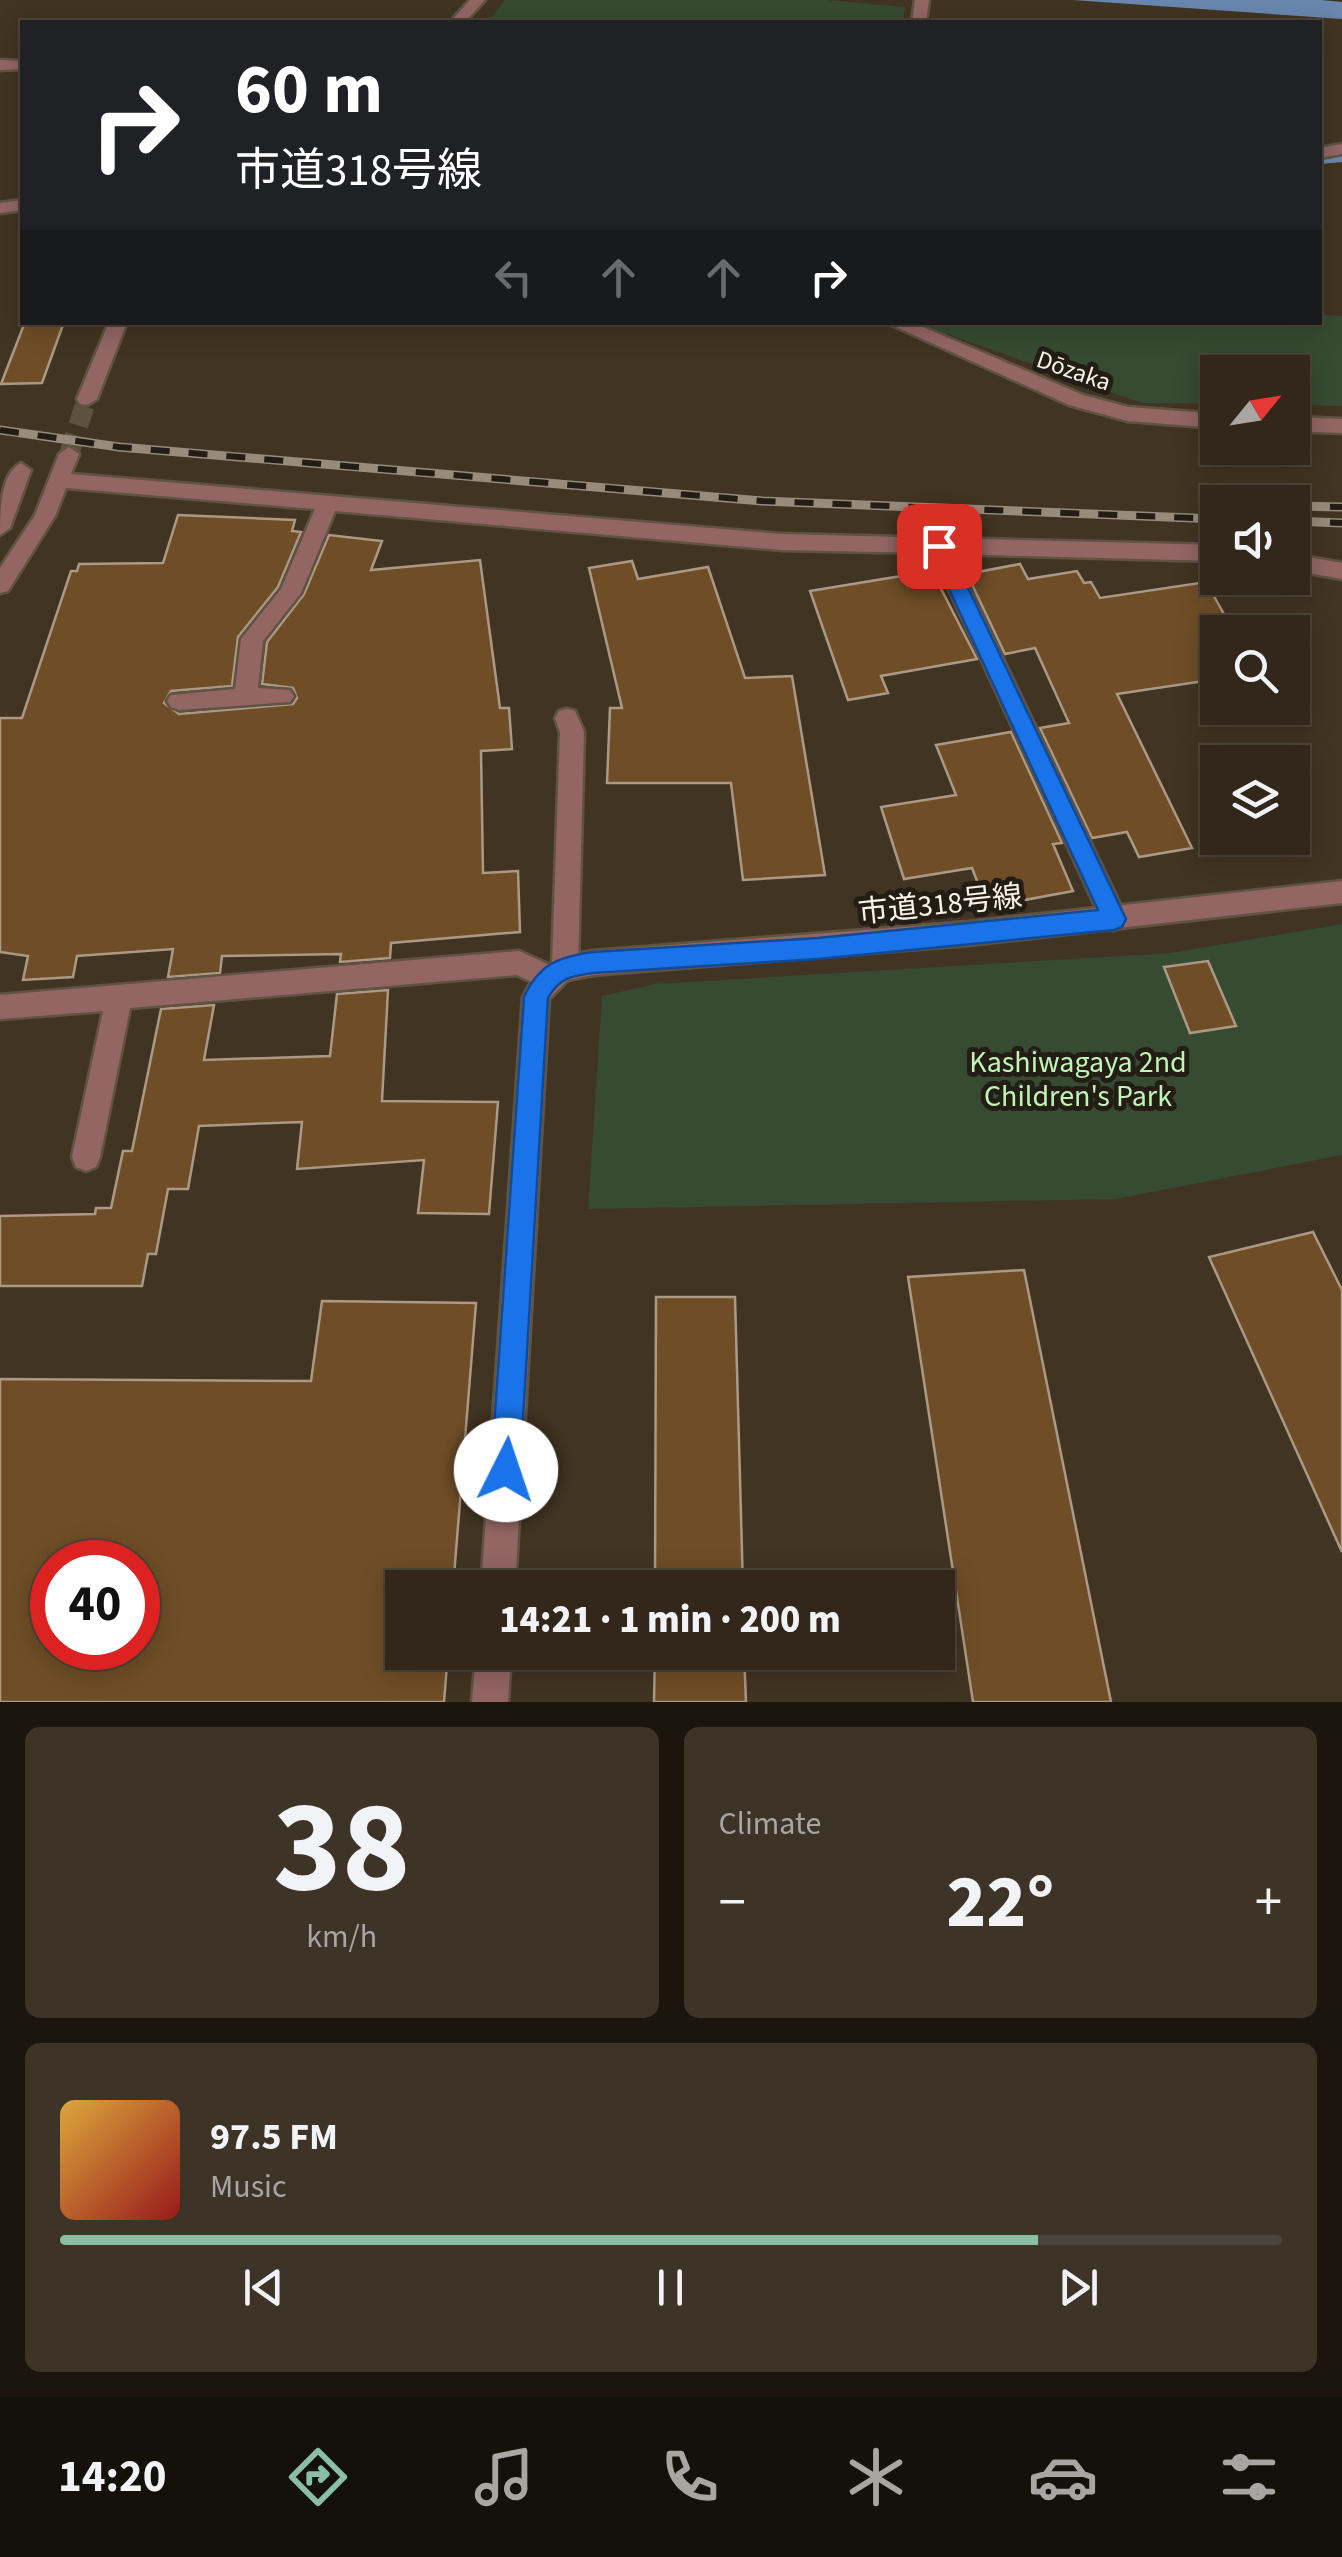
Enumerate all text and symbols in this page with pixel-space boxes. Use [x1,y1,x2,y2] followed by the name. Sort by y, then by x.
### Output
[235,40,383,140] text: 60 m
[70,60,200,190] icon: right
[235,139,482,203] text: 市道318号線
[486,250,541,305] icon: left
[591,250,646,305] icon: ahead
[696,250,751,305] icon: ahead
[801,250,856,305] icon: right
[1032,342,1116,400] street label: Dōzaka
[1200,355,1310,465] north arrow
[1200,355,1310,855] map controls
[1200,485,1310,595] button: sound
[897,504,982,589] pin
[912,519,967,574] icon: arrive
[1200,615,1310,725] button: search
[1200,745,1310,855] button: layers
[856,875,1024,934] street label: 市道318号線
[969,1041,1187,1118] park label: Kashiwagaya 2nd Children's Park
[454,1418,558,1522] position arrow
[30,1540,160,1670] speed limit sign: 40
[499,1593,841,1647] text: 14:21 · 1 min · 200 m
[273,1756,410,1941] text: 38
[719,1801,821,1847] text: Climate
[946,1849,1054,1956] text: 22°
[719,1864,746,1942] text: −
[1255,1864,1282,1942] text: +
[306,1914,377,1960] text: km/h
[210,2110,338,2164] text: 97.5 FM
[210,2164,287,2210] text: Music
[236,2260,291,2315] icon: previous
[643,2260,698,2315] icon: pause
[1051,2260,1106,2315] icon: next
[283,2442,353,2512] icon: directions
[469,2442,539,2512] icon: music
[655,2442,725,2512] icon: phone
[841,2442,911,2512] icon: climate
[1028,2442,1098,2512] icon: car
[1214,2442,1284,2512] icon: filters
[58,2445,167,2509] text: 14:20

